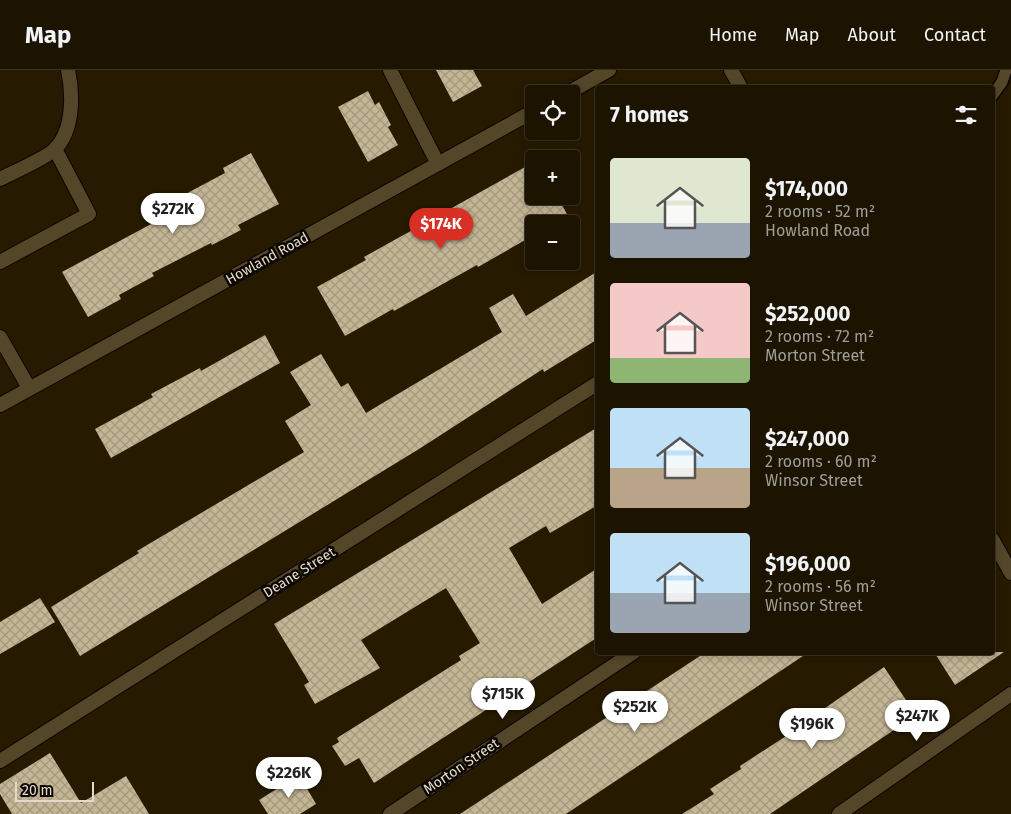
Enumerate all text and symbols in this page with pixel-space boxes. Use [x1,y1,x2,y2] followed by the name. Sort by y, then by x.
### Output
[25,21,71,49] text: Map
[709,24,757,46] text: Home
[785,24,819,46] text: Map
[847,24,896,46] text: About
[924,24,986,46] text: Contact
[525,85,580,270] map controls
[525,85,580,140] button: locate
[952,101,980,129] icon: filters
[610,102,689,128] text: 7 homes
[525,150,580,205] button: +
[765,176,848,202] text: $174,000
[650,178,710,238] icon: home
[138,192,208,235] pin: $272K
[152,199,194,218] text: $272K
[765,202,875,221] text: 2 rooms · 52 m²
[406,208,476,250] pin: $174K
[420,214,462,233] text: $174K
[525,215,580,270] button: −
[765,221,870,240] text: Howland Road
[223,229,312,288] street label: Howland Road
[765,301,851,327] text: $252,000
[650,303,710,363] icon: home
[765,327,874,346] text: 2 rooms · 72 m²
[765,346,865,365] text: Morton Street
[765,426,849,452] text: $247,000
[650,428,710,488] icon: home
[765,452,877,471] text: 2 rooms · 60 m²
[765,471,863,490] text: Winsor Street
[260,543,339,601] street label: Deane Street
[765,551,851,577] text: $196,000
[650,553,710,613] icon: home
[765,577,876,596] text: 2 rooms · 56 m²
[765,596,863,615] text: Winsor Street
[468,678,538,720] pin: $715K
[482,684,524,703] text: $715K
[600,690,670,733] pin: $252K
[613,697,657,716] text: $252K
[882,700,952,742] pin: $247K
[896,706,938,725] text: $247K
[777,708,847,750] pin: $196K
[790,714,834,733] text: $196K
[420,734,503,798] street label: Morton Street
[254,756,324,799] pin: $226K
[267,763,311,782] text: $226K
[15,779,94,802] scale bar
[22,782,52,799] text: 20 m

